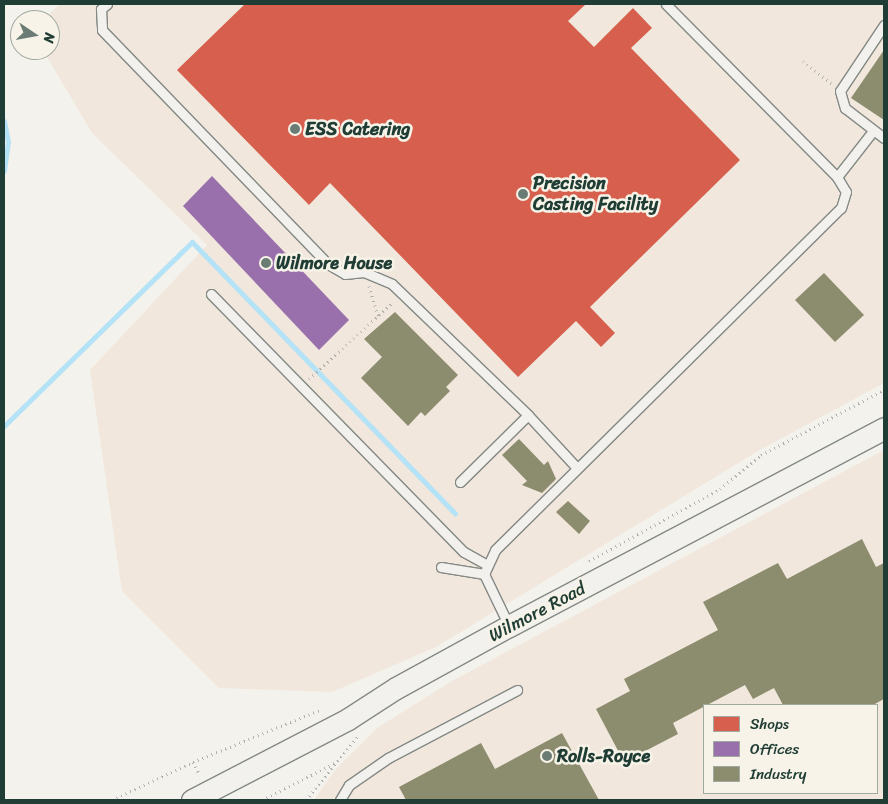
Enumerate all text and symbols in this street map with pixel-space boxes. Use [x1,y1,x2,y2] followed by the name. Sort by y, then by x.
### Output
[10,10,60,60] north arrow
[36,31,62,45] text: N
[305,118,411,140] place label: ESS Catering
[289,123,301,135] marker: ESS Catering
[533,173,657,215] place label: Precision Casting Facility
[517,188,529,200] marker: Precision Casting Facility
[276,252,392,274] place label: Wilmore House
[260,257,272,269] marker: Wilmore House
[485,578,589,646] street label: Wilmore Road
[703,704,878,794] legend
[750,711,789,737] text: Shops
[750,736,799,762] text: Offices
[557,745,650,767] place label: Rolls-Royce
[541,750,553,762] marker: Rolls-Royce
[750,761,807,787] text: Industry

